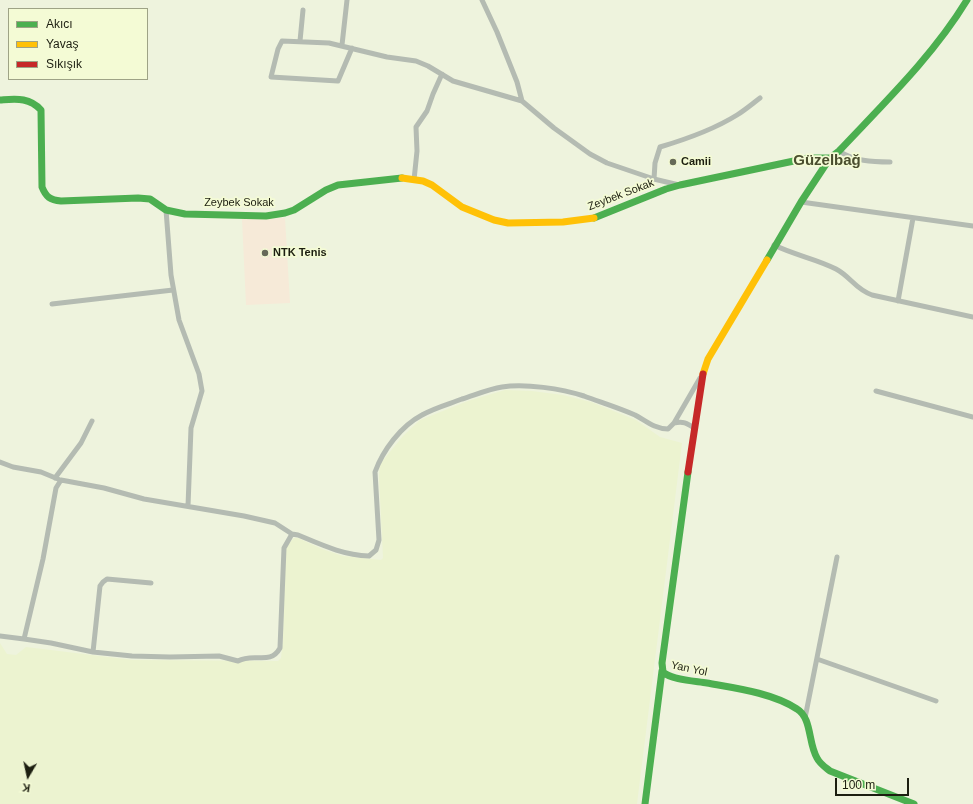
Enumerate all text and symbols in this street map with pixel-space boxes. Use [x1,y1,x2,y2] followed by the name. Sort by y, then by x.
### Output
[8,8,148,80] legend
[46,17,73,31] text: Akıcı
[46,37,78,51] text: Yavaş
[46,57,82,71] text: Sıkışık
[793,152,861,170] district label: Güzelbağ
[681,155,711,169] place label: Camii
[668,157,678,167] marker: Camii
[586,176,656,214] street label: Zeybek Sokak
[204,196,274,210] street label: Zeybek Sokak
[273,246,327,260] place label: NTK Tenis
[260,248,270,258] marker: NTK Tenis
[670,659,708,679] street label: Yan Yol
[8,756,48,796] north arrow
[837,770,911,796] scale bar
[842,778,875,792] text: 100 m
[21,781,31,794] text: K

